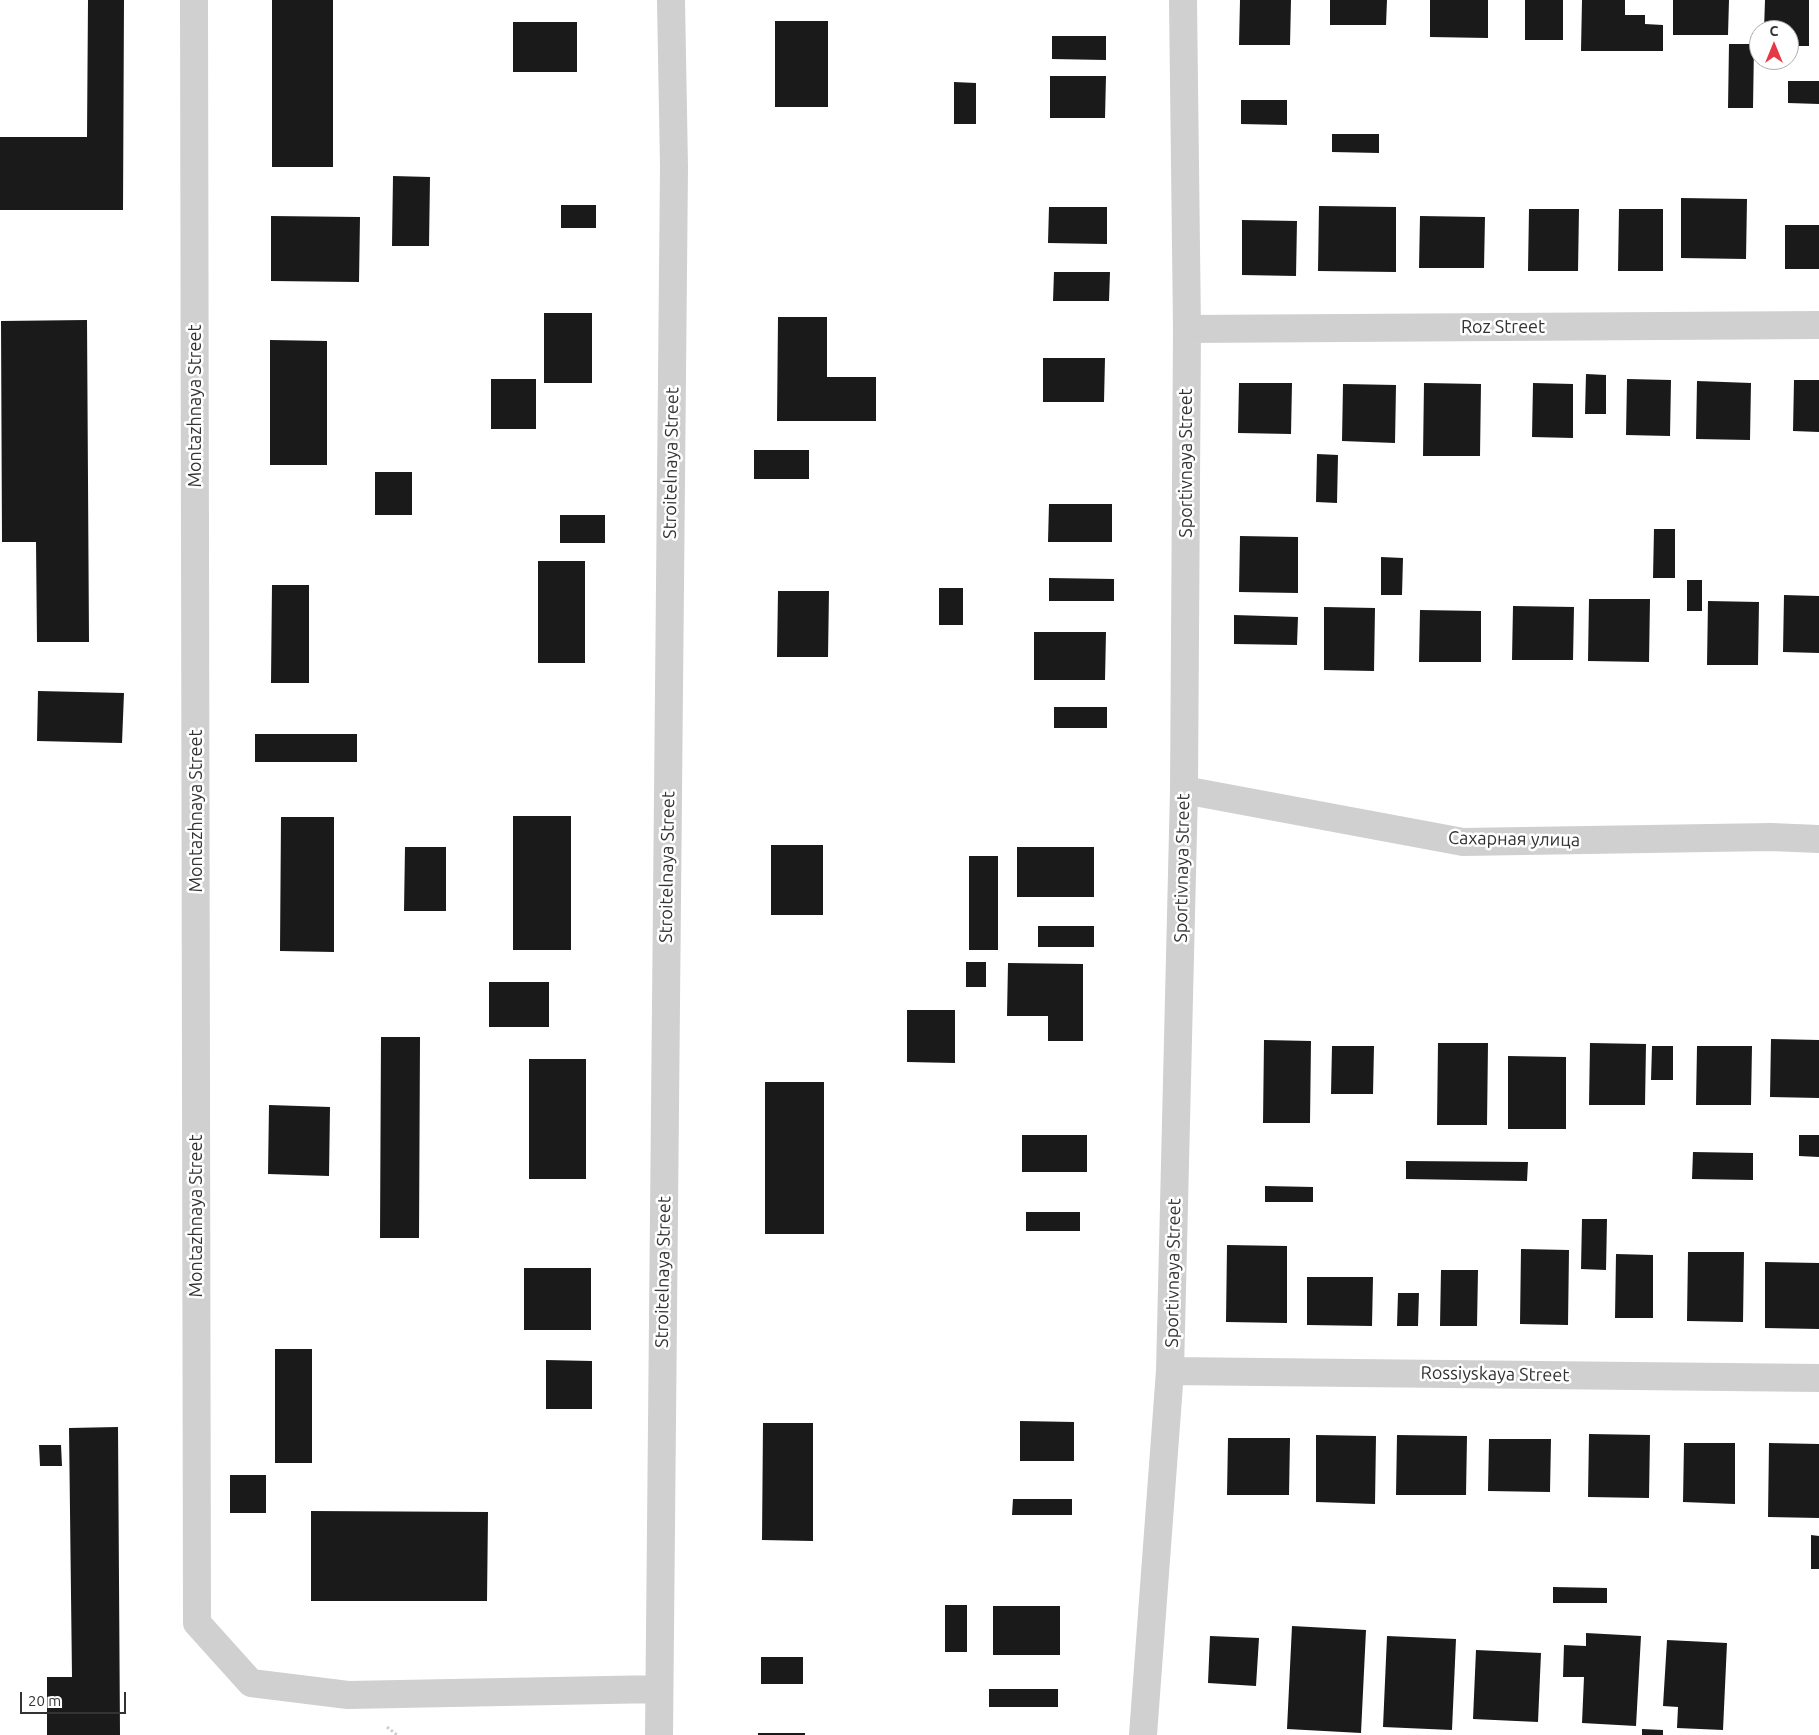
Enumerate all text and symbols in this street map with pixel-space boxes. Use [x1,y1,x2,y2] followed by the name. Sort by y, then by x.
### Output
[1749,20,1799,70] north arrow
[1770,23,1778,39] text: С
[1461,316,1545,338] street label: Roz Street
[184,324,206,488] street label: Montazhnaya Street
[659,387,683,539] street label: Stroitelnaya Street
[1175,388,1197,538] street label: Sportivnaya Street
[185,729,207,893] street label: Montazhnaya Street
[655,791,679,943] street label: Stroitelnaya Street
[1170,793,1194,943] street label: Sportivnaya Street
[1448,827,1580,851] street label: Сахарная улица
[185,1134,207,1298] street label: Montazhnaya Street
[651,1196,675,1348] street label: Stroitelnaya Street
[1161,1198,1185,1348] street label: Sportivnaya Street
[1420,1362,1570,1386] street label: Rossiyskaya Street
[22,1682,129,1714] scale bar
[28,1692,61,1709] text: 20 m

